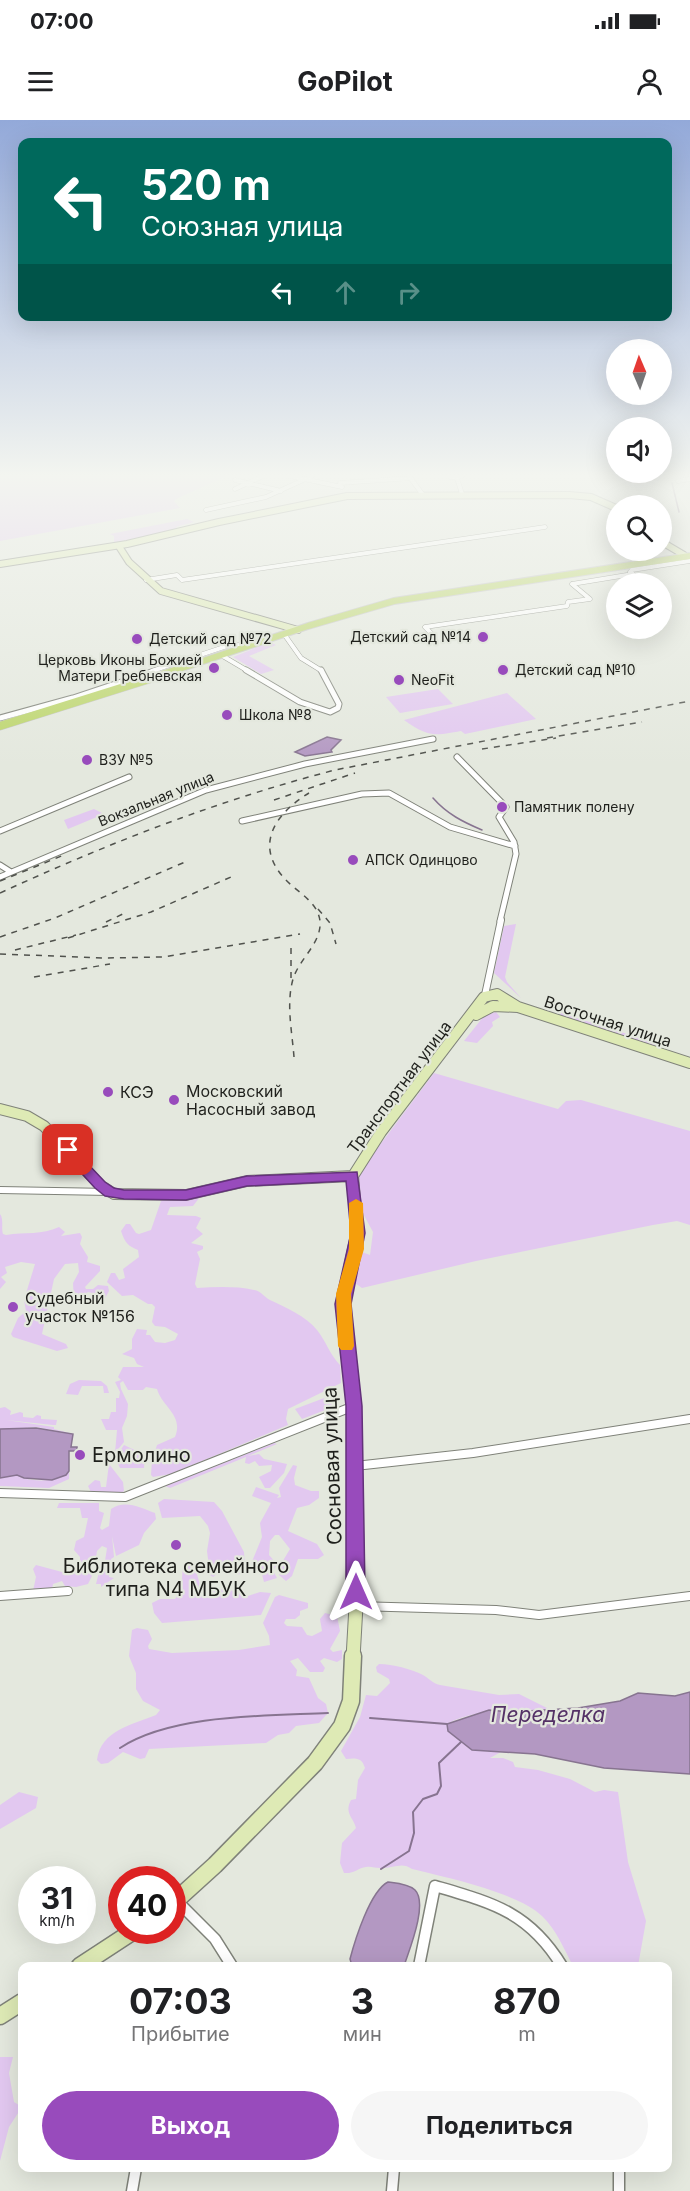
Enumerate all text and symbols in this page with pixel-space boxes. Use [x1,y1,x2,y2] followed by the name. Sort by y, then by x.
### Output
[30,8,93,34] text: 07:00
[24,65,57,98] icon: menu
[297,65,393,98] text: GoPilot
[633,65,666,98] icon: person
[141,159,271,210] text: 520 m
[42,162,120,240] icon: left
[141,210,343,243] text: Союзная улица
[266,276,299,309] icon: left
[329,276,362,309] icon: ahead
[392,276,425,309] icon: right
[606,339,672,405] north arrow
[606,339,672,639] map controls
[606,417,672,483] button: sound
[606,495,672,561] button: search
[606,573,672,639] button: layers
[350,628,471,645] place label: Детский сад №14
[149,630,271,647] place label: Детский сад №72
[476,630,490,644] marker: Детский сад №14
[130,632,144,646] marker: Детский сад №72
[38,651,202,684] place label: Церковь Иконы Божией Матери Гребневская
[207,661,221,675] marker: Церковь Иконы Божией Матери Гребневская
[515,661,636,678] place label: Детский сад №10
[496,663,510,677] marker: Детский сад №10
[411,671,455,688] place label: NeoFit
[392,673,406,687] marker: NeoFit
[239,706,312,723] place label: Школа №8
[220,708,234,722] marker: Школа №8
[99,751,153,768] place label: ВЗУ №5
[80,753,94,767] marker: ВЗУ №5
[96,768,216,829] street label: Вокзальная улица
[514,798,635,815] place label: Памятник полену
[495,800,509,814] marker: Памятник полену
[365,851,478,868] place label: АПСК Одинцово
[346,853,360,867] marker: АПСК Одинцово
[542,991,674,1051] street label: Восточная улица
[343,1017,455,1157] street label: Транспортная улица
[186,1081,316,1119] place label: Московский Насосный завод
[120,1082,154,1102] place label: КСЭ
[101,1085,115,1099] marker: КСЭ
[167,1093,181,1107] marker: Московский Насосный завод
[42,1124,93,1175] pin
[51,1133,84,1166] icon: arrive
[25,1288,135,1326] place label: Судебный участок №156
[6,1300,20,1314] marker: Судебный участок №156
[317,1387,347,1545] street label: Сосновая улица
[92,1443,191,1467] place label: Ермолино
[73,1448,87,1462] marker: Ермолино
[169,1538,183,1552] marker: Библиотека семейного типа N4 МБУК
[63,1554,289,1601] place label: Библиотека семейного типа N4 МБУК
[324,1560,388,1624] position arrow
[491,1702,605,1727] water label: Переделка
[108,1866,186,1944] speed limit sign: 40
[41,1880,73,1916] text: 31
[39,1911,75,1930] text: km/h
[129,1979,232,2023] text: 07:03
[351,1979,374,2023] text: 3
[493,1979,561,2023] text: 870
[131,2022,230,2046] text: Прибытие
[343,2022,382,2046] text: мин
[518,2022,536,2046] text: m
[42,2091,339,2160] button: Выход
[351,2091,648,2160] button: Поделиться

